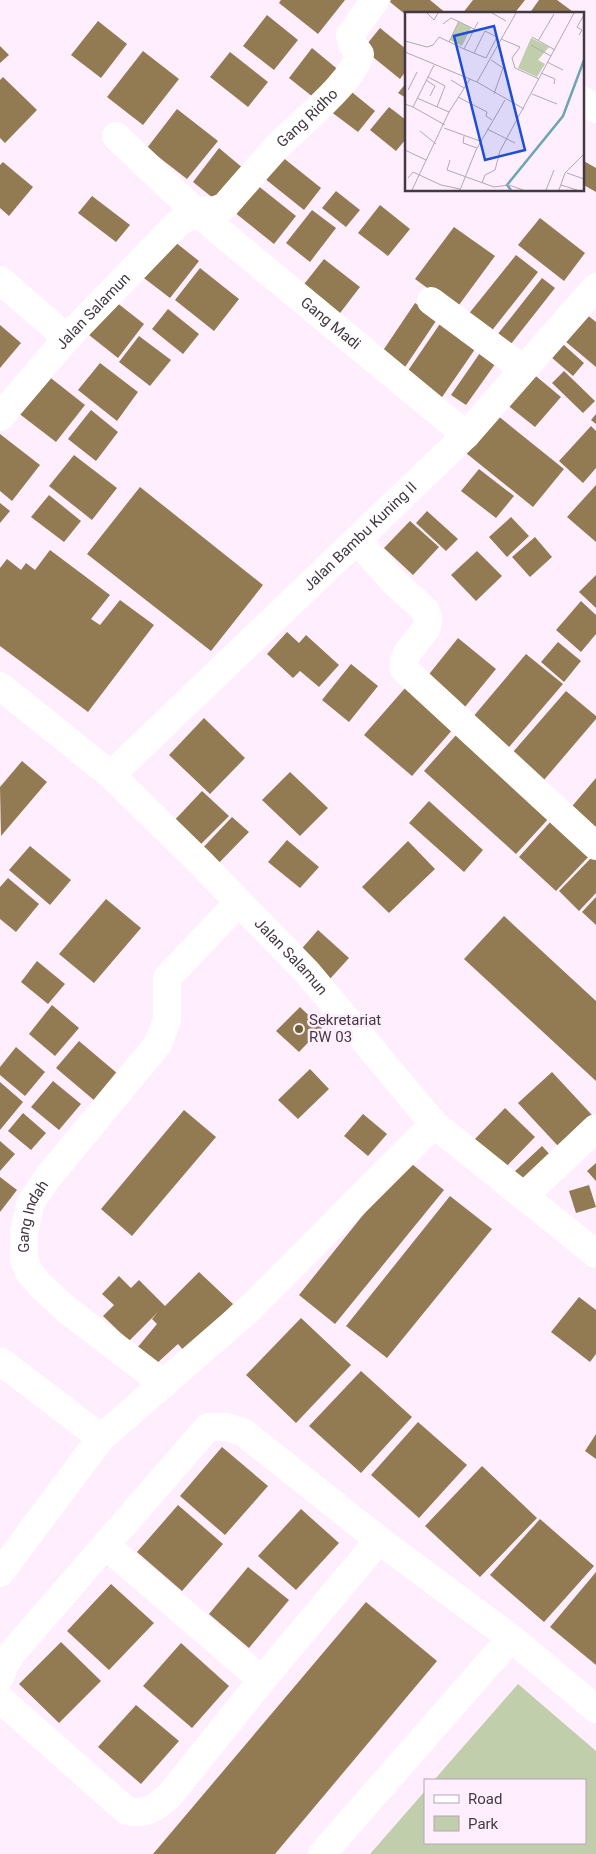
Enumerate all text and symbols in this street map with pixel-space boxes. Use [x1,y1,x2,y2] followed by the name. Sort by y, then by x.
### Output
[405,12,584,191] inset map
[273,85,342,151] street label: Gang Ridho
[52,269,134,353] street label: Jalan Salamun
[297,293,364,353] street label: Gang Madi
[300,478,420,595] street label: Jalan Bambu Kuning II
[251,914,331,999] street label: Jalan Salamun
[309,1011,381,1046] place label: Sekretariat RW 03
[293,1023,305,1035] marker: Sekretariat RW 03
[15,1177,52,1253] street label: Gang Indah
[424,1779,586,1844] legend
[468,1790,502,1808] text: Road
[468,1815,499,1833] text: Park

